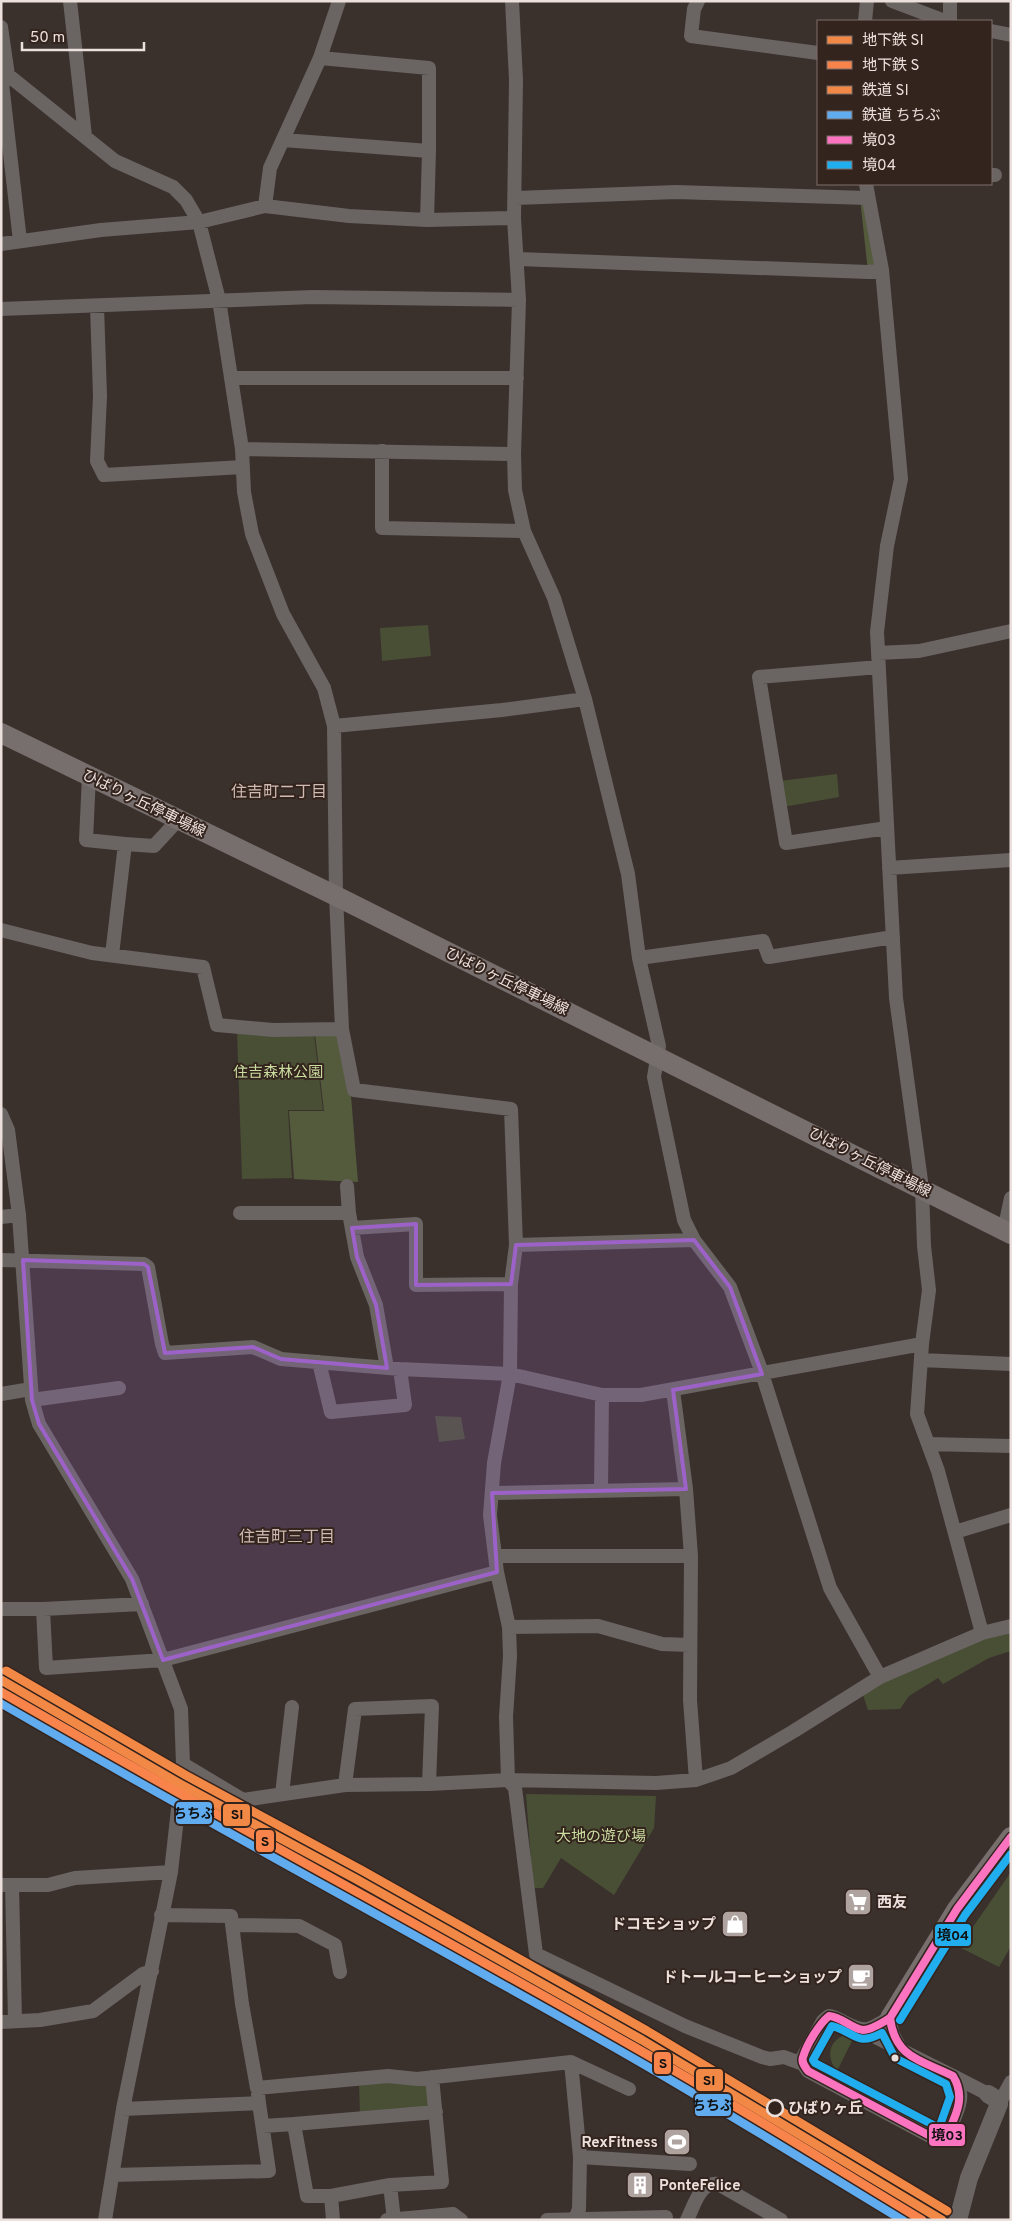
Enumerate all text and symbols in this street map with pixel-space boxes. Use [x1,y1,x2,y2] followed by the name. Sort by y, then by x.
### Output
[22,20,145,52] scale bar
[817,20,992,185] legend
[30,29,65,48] text: 50 m
[862,32,924,51] text: 地下鉄 SI
[862,57,920,76] text: 地下鉄 S
[862,82,909,101] text: 鉄道 SI
[862,107,941,126] text: 鉄道 ちちぶ
[862,132,896,151] text: 境03
[862,157,896,176] text: 境04
[79,766,208,842] street label: ひばりヶ丘停車場線
[231,783,327,803] district label: 住吉町二丁目
[442,944,571,1020] street label: ひばりヶ丘停車場線
[233,1064,323,1083] park label: 住吉森林公園
[805,1124,934,1202] street label: ひばりヶ丘停車場線
[239,1528,335,1548] district label: 住吉町三丁目
[175,1801,213,1825] line badge: ちちぶ
[222,1803,251,1827] line badge: SI
[173,1806,215,1823] text: ちちぶ
[231,1807,243,1824] text: SI
[556,1827,646,1847] park label: 大地の遊び場
[255,1829,275,1853] line badge: S
[261,1834,269,1851] text: S
[843,1887,873,1917] supermarket icon: 西友
[877,1894,907,1913] place label: 西友
[720,1909,750,1939] shop icon: ドコモショップ
[611,1916,716,1935] place label: ドコモショップ
[934,1923,972,1947] line badge: 境04
[937,1928,969,1945] text: 境04
[846,1962,876,1992] cafe icon: ドトールコーヒーショップ
[663,1969,842,1988] place label: ドトールコーヒーショップ
[653,2051,672,2075] line badge: S
[890,2053,900,2063] unlabelled marker
[659,2056,667,2073] text: S
[695,2068,724,2092] line badge: SI
[703,2073,715,2090] text: SI
[694,2093,732,2117] line badge: ちちぶ
[692,2098,734,2115] text: ちちぶ
[766,2099,784,2117] marker: ひばりヶ丘
[788,2100,863,2119] place label: ひばりヶ丘
[928,2123,966,2147] line badge: 境03
[662,2127,692,2157] sports icon: RexFitness
[931,2128,963,2145] text: 境03
[581,2134,658,2153] place label: RexFitness
[625,2170,655,2200] building icon: PonteFelice
[659,2177,741,2196] place label: PonteFelice

